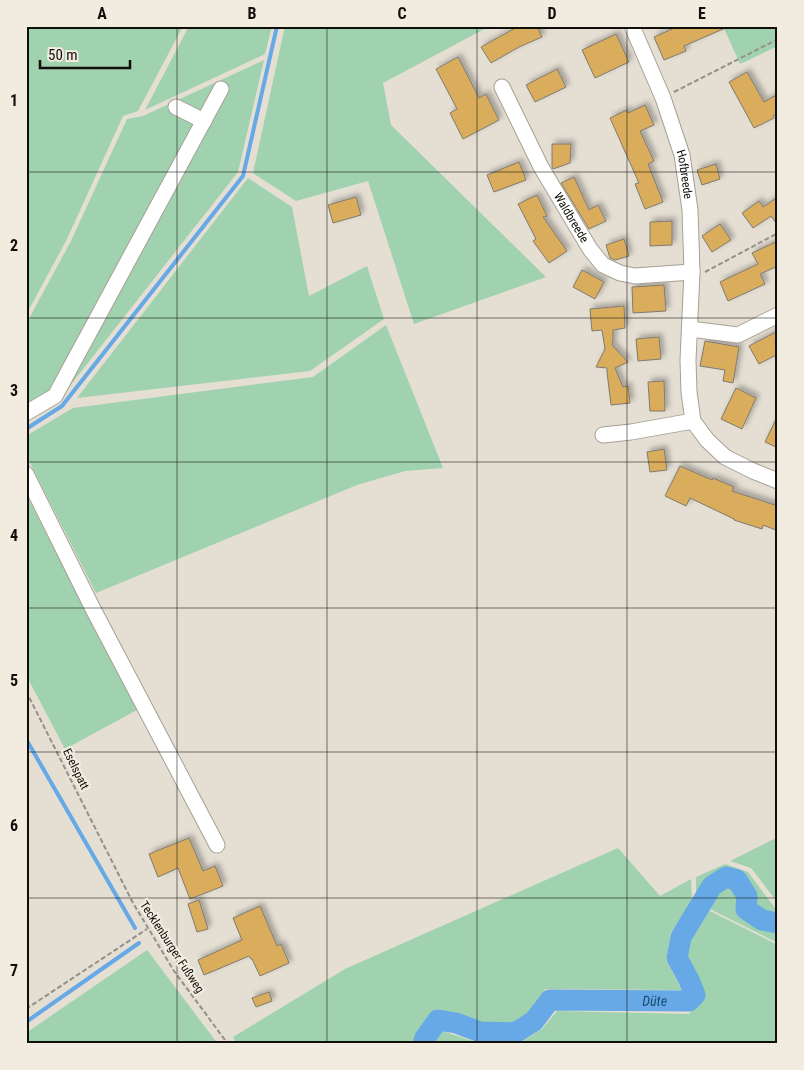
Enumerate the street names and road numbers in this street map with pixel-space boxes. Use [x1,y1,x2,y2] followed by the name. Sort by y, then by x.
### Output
[674,148,695,200] street label: Hofbreede
[551,190,592,245] street label: Waldbreede
[60,746,92,792] street label: Eselspatt
[137,898,207,996] street label: Tecklenburger Fußweg

